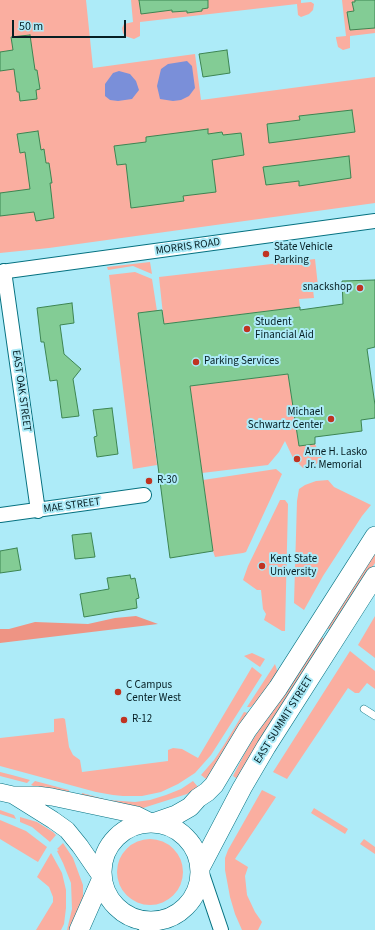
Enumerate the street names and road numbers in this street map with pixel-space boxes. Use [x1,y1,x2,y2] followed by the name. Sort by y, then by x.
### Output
[155,236,221,258] street label: MORRIS ROAD
[9,349,33,433] street label: EAST OAK STREET
[43,495,101,517] street label: MAE STREET
[252,674,316,766] street label: EAST SUMMIT STREET

